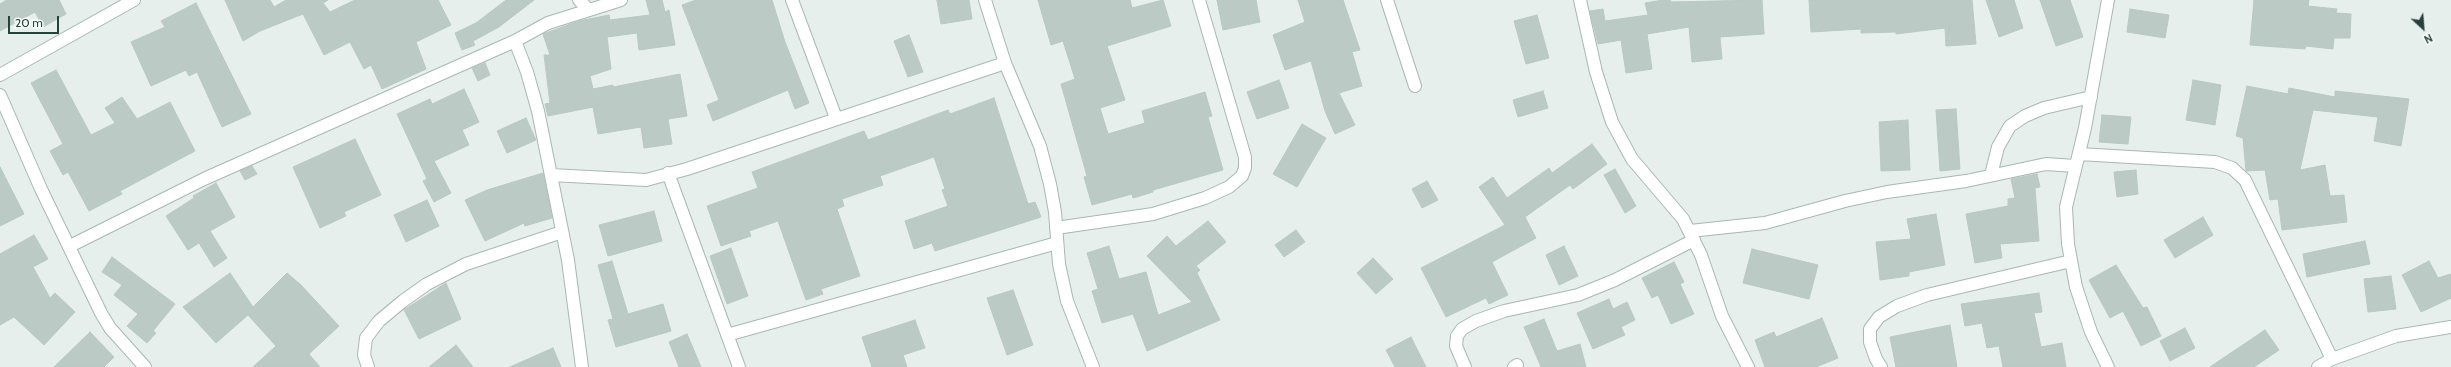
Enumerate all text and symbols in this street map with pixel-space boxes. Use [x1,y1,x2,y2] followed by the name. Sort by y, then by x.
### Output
[10,8,61,34] scale bar
[2403,8,2443,48] north arrow
[15,15,43,30] text: 20 m
[2422,31,2435,47] text: N

